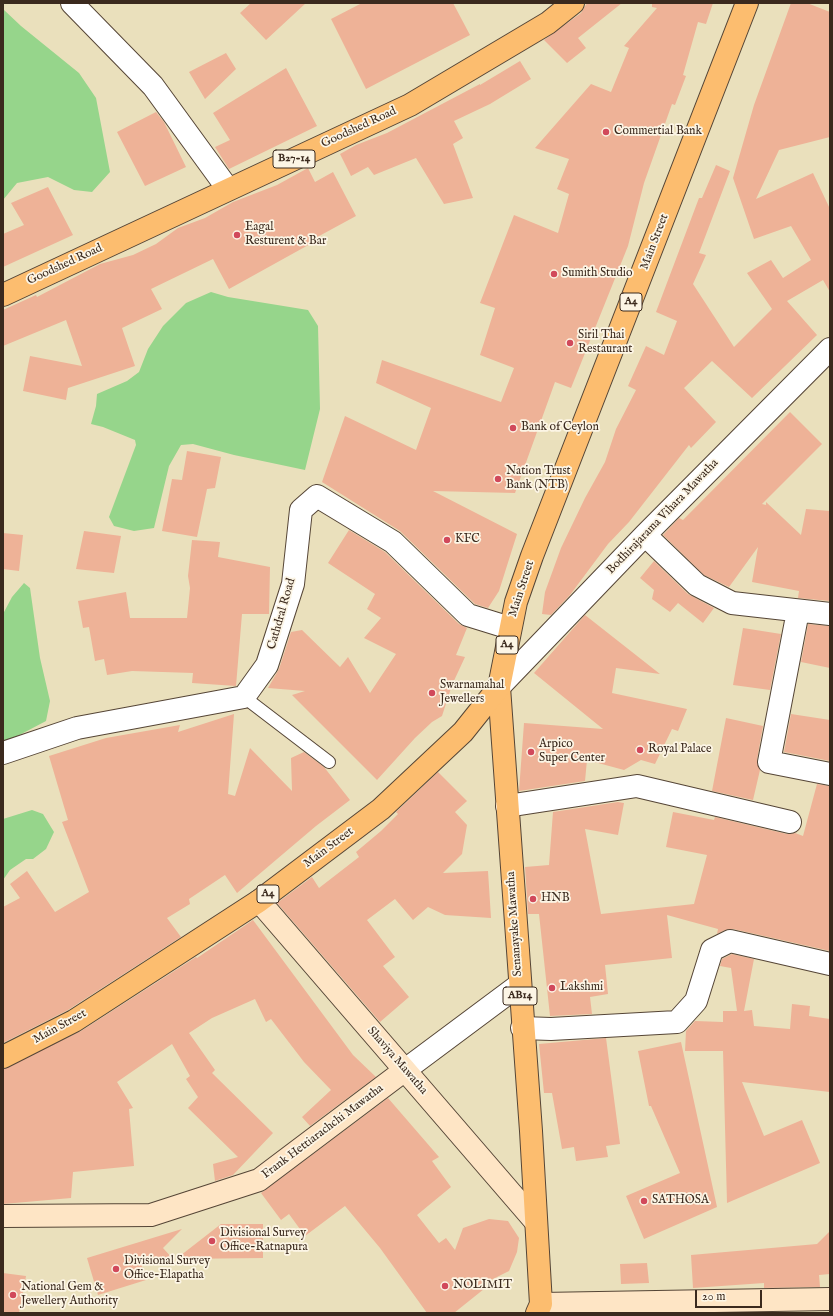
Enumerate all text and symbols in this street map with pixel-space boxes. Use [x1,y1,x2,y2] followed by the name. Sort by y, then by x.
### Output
[319,104,399,152] street label: Goodshed Road
[614,125,702,139] place label: Commertial Bank
[601,127,611,137] marker: Commertial Bank
[273,150,315,168] road number: B27-14
[638,212,672,272] street label: Main Street
[245,221,326,249] place label: Eagal Resturent & Bar
[232,230,242,240] marker: Eagal Resturent & Bar
[25,241,105,289] street label: Goodshed Road
[562,267,632,281] place label: Sumith Studio
[549,269,559,279] marker: Sumith Studio
[620,293,642,311] road number: A4
[578,329,632,357] place label: Siril Thai Restaurant
[565,338,575,348] marker: Siril Thai Restaurant
[521,421,599,435] place label: Bank of Ceylon
[508,423,518,433] marker: Bank of Ceylon
[604,456,722,578] street label: Bodhirajarama Vihara Mawatha
[506,465,571,493] place label: Nation Trust Bank (NTB)
[493,474,503,484] marker: Nation Trust Bank (NTB)
[455,533,480,547] place label: KFC
[442,535,452,545] marker: KFC
[506,559,538,619] street label: Main Street
[265,577,299,651] street label: Cathdral Road
[496,636,518,654] road number: A4
[440,679,504,707] place label: Swarnamahal Jewellers
[427,688,437,698] marker: Swarnamahal Jewellers
[539,738,605,766] place label: Arpico Super Center
[648,743,712,757] place label: Royal Palace
[635,745,645,755] marker: Royal Palace
[526,747,536,757] marker: Arpico Super Center
[301,825,357,871] street label: Main Street
[504,871,526,977] street label: Senanayake Mawatha
[257,885,279,903] road number: A4
[541,892,570,906] place label: HNB
[528,894,538,904] marker: HNB
[560,981,603,995] place label: Lakshmi
[547,983,557,993] marker: Lakshmi
[503,987,537,1005] road number: AB14
[31,1007,89,1047] street label: Main Street
[364,1024,430,1098] street label: Shaviya Mawatha
[259,1082,387,1182] street label: Frank Hettiarachchi Mawatha
[652,1194,709,1208] place label: SATHOSA
[639,1196,649,1206] marker: SATHOSA
[220,1227,308,1255] place label: Divisional Survey Office-Ratnapura
[207,1236,217,1246] marker: Divisional Survey Office-Ratnapura
[124,1255,210,1283] place label: Divisional Survey Office-Elapatha
[111,1264,121,1274] marker: Divisional Survey Office-Elapatha
[453,1279,512,1293] place label: NOLIMIT
[21,1281,118,1309] place label: National Gem & Jewellery Authority
[440,1281,450,1291] marker: NOLIMIT
[697,1282,764,1308] scale bar
[702,1289,725,1304] text: 20 m
[8,1290,18,1300] marker: National Gem & Jewellery Authority

